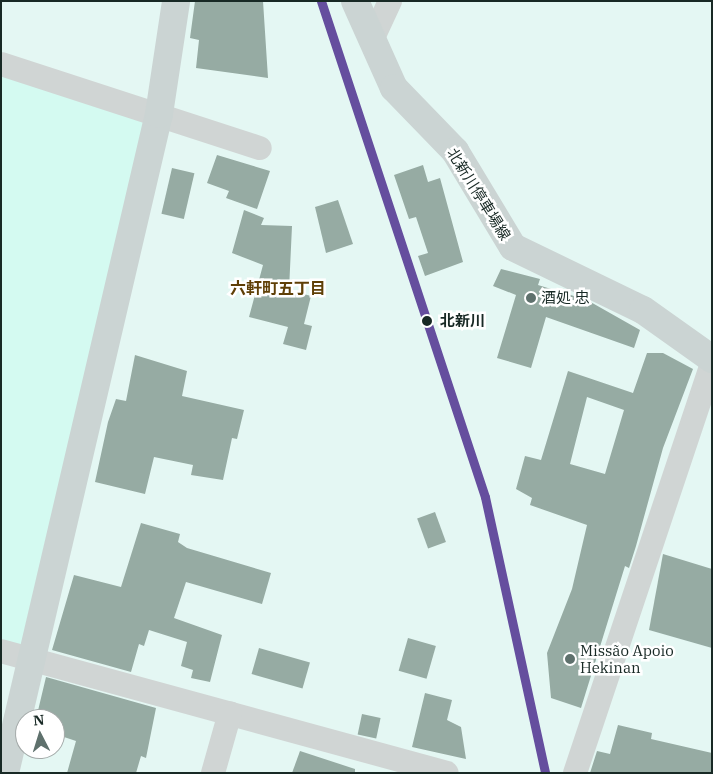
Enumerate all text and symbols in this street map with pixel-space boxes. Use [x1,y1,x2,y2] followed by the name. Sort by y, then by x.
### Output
[444,145,514,243] street label: 北新川停車場線
[230,278,326,298] district label: 六軒町五丁目
[541,289,589,307] place label: 酒処 忠
[525,292,537,304] marker: 酒処 忠
[418,312,436,330] marker: 北新川
[440,312,485,330] place label: 北新川
[580,641,674,676] place label: Missão Apoio Hekinan
[564,653,576,665] marker: Missão Apoio Hekinan
[15,709,65,759] north arrow
[32,711,45,730] text: N

